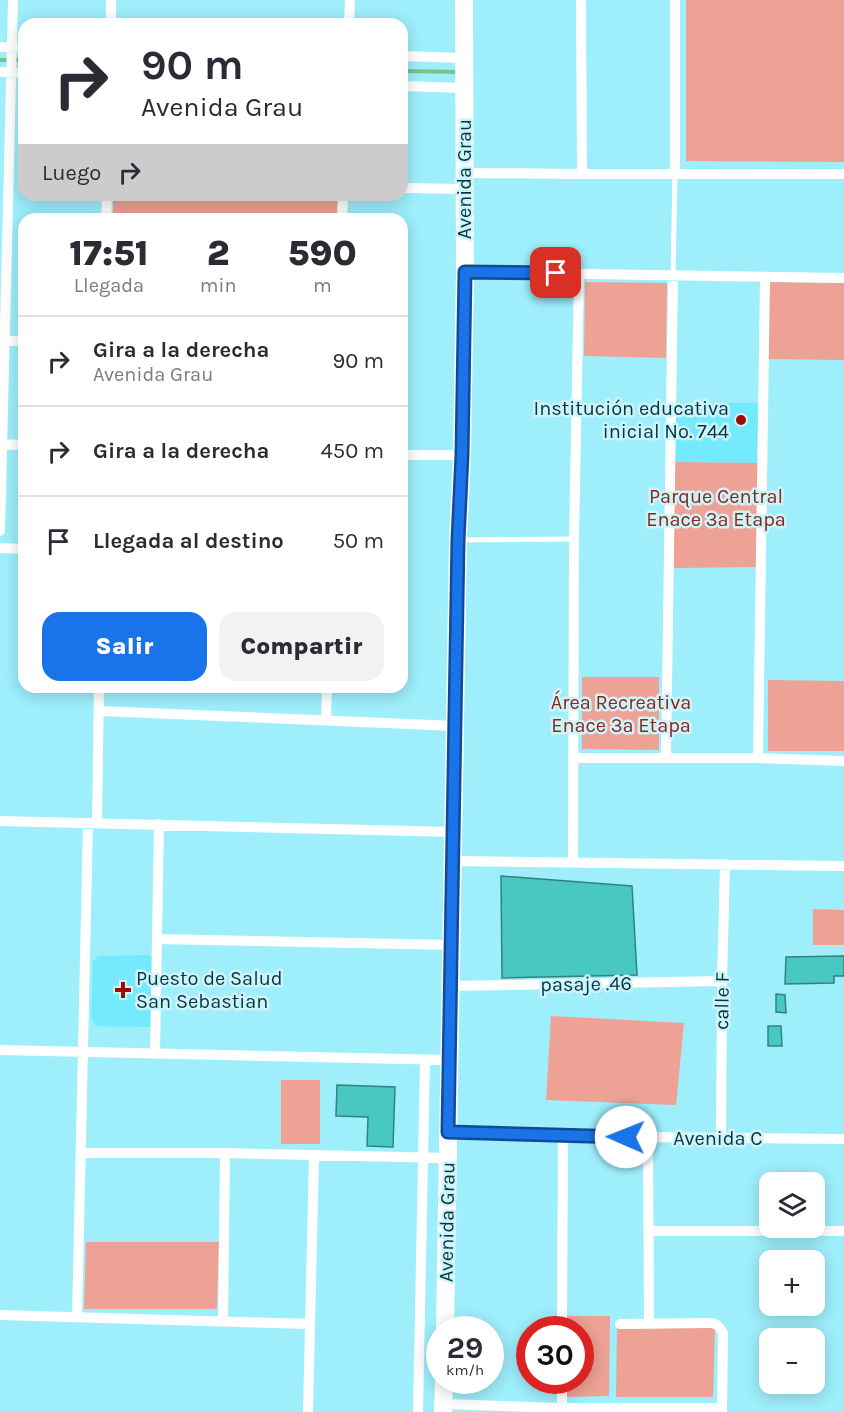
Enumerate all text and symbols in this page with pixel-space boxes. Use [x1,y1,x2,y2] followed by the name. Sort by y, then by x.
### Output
[141,40,244,90] text: 90 m
[42,42,120,120] icon: right
[141,91,303,123] text: Avenida Grau
[453,119,476,239] street label: Avenida Grau
[113,156,146,189] icon: right
[42,160,101,186] text: Luego
[69,232,149,274] text: 17:51
[207,232,230,274] text: 2
[288,232,357,274] text: 590
[530,247,581,298] pin
[539,256,572,289] icon: arrive
[74,274,144,297] text: Llegada
[200,274,237,297] text: min
[313,274,332,297] text: m
[93,337,269,363] text: Gira a la derecha
[42,345,75,378] icon: right
[332,348,384,374] text: 90 m
[93,363,213,386] text: Avenida Grau
[534,397,729,443] place label: Institución educativa inicial No. 744
[734,413,748,427] marker: Institución educativa inicial No. 744
[42,435,75,468] icon: right
[93,438,269,464] text: Gira a la derecha
[320,438,384,464] text: 450 m
[646,485,786,531] park label: Parque Central Enace 3ª Etapa
[42,525,75,558] icon: arrive
[93,528,284,554] text: Llegada al destino
[333,528,384,554] text: 50 m
[42,612,207,681] button: Salir
[219,612,384,681] button: Compartir
[551,690,691,737] park label: Área Recreativa Enace 3ª Etapa
[136,967,283,1013] place label: Puesto de Salud San Sebastian
[540,972,632,996] street label: pasaje .46
[710,972,734,1030] street label: calle F
[114,981,132,999] marker: Puesto de Salud San Sebastian
[594,1105,658,1169] position arrow
[673,1127,763,1150] street label: Avenida C
[434,1162,460,1282] street label: Avenida Grau
[759,1172,825,1394] map controls
[759,1172,825,1238] button: layers
[759,1250,825,1316] button: +
[516,1316,594,1394] speed limit sign: 30
[759,1328,825,1394] button: −
[447,1330,483,1366] text: 29
[446,1361,484,1379] text: km/h

